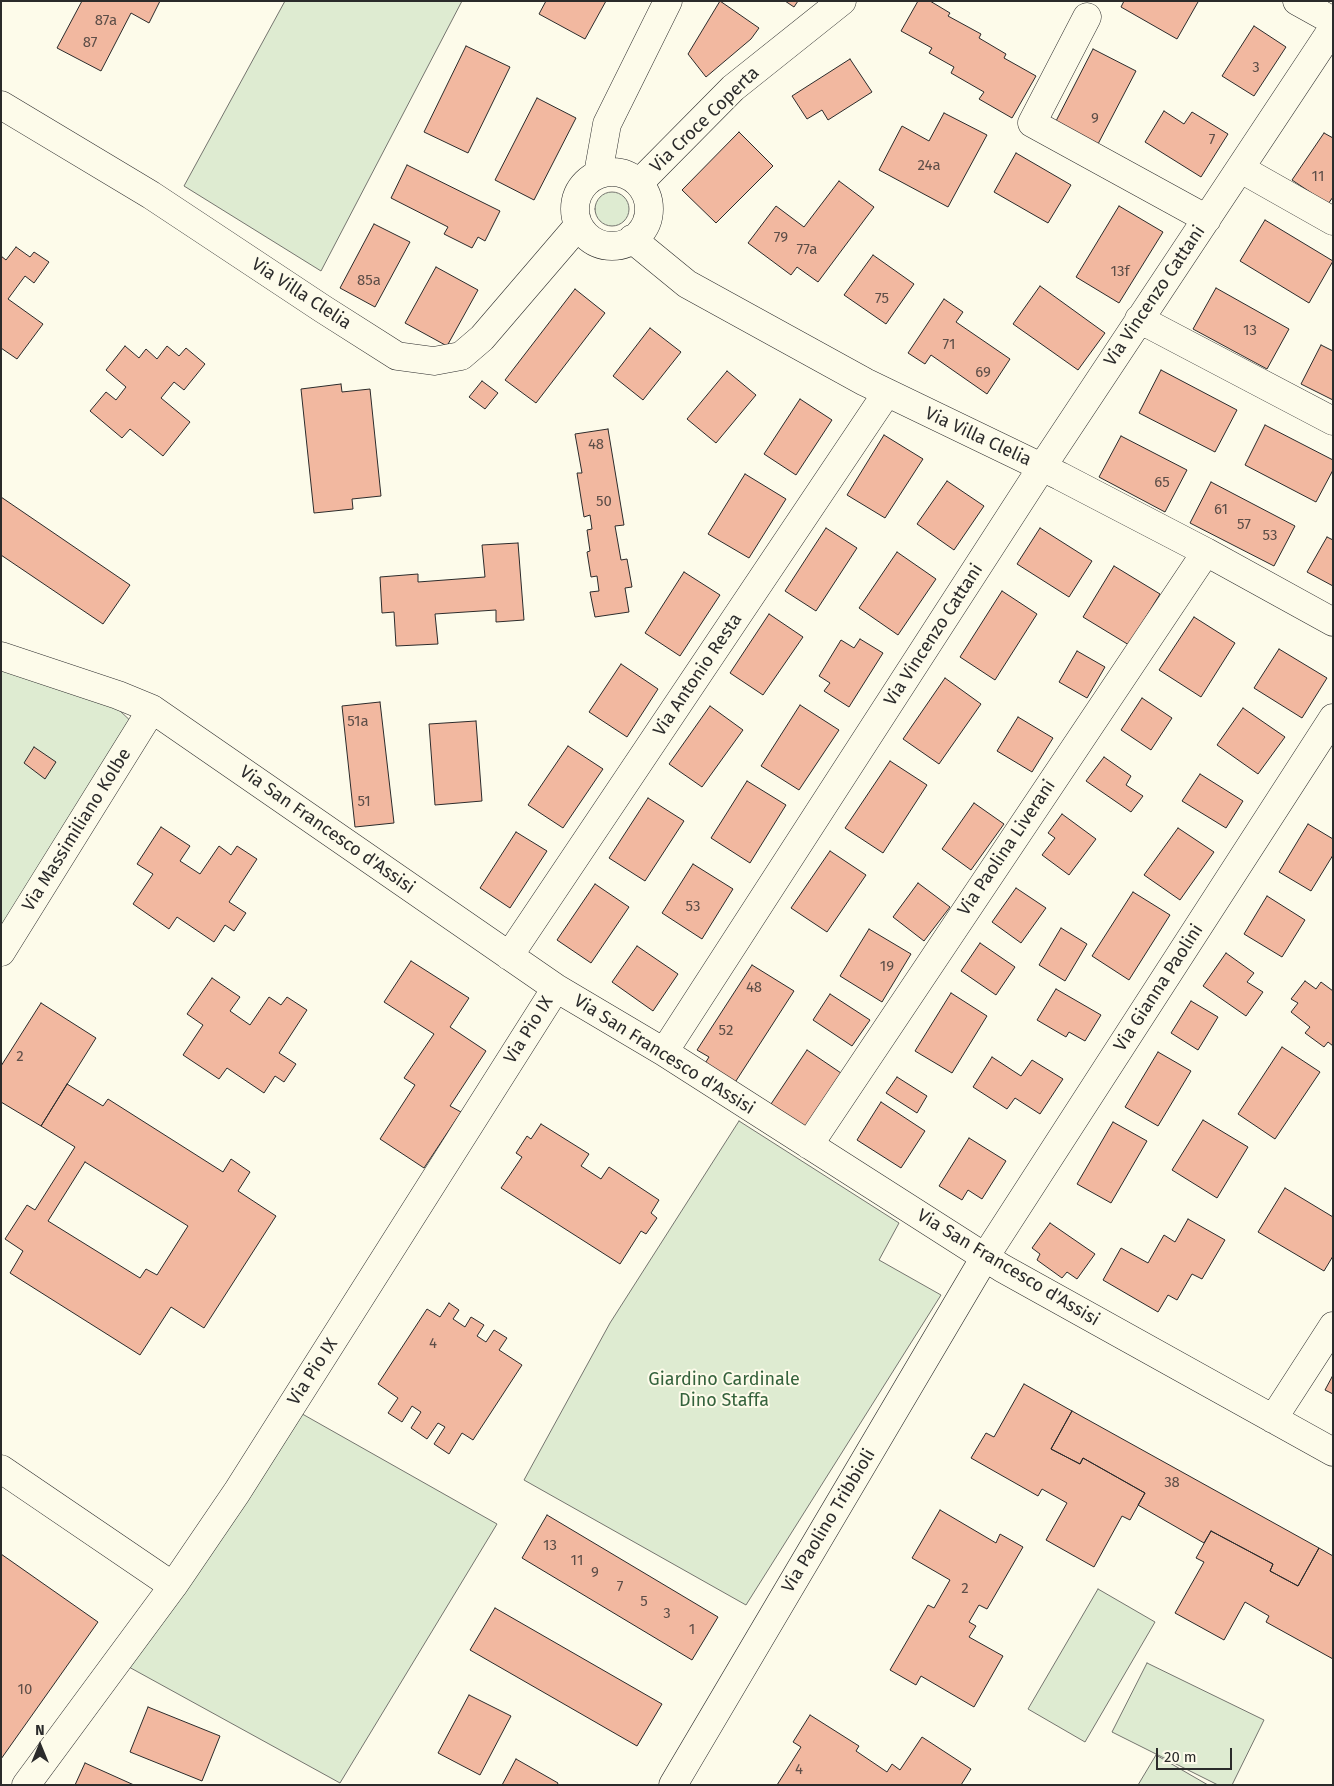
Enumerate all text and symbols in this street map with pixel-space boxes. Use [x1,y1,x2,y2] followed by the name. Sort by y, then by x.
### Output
[95,12,117,30] house number: 87a
[83,34,97,52] house number: 87
[1252,59,1260,77] house number: 3
[646,63,764,177] street label: Via Croce Coperta
[1091,110,1099,128] house number: 9
[1209,131,1215,149] house number: 7
[917,157,941,175] house number: 24a
[1312,168,1324,186] house number: 11
[1100,222,1210,370] street label: Via Vincenzo Cattani
[774,229,788,247] house number: 79
[796,241,818,259] house number: 77a
[247,254,355,334] street label: Via Villa Clelia
[1110,263,1130,281] house number: 13f
[357,272,381,290] house number: 85a
[875,290,889,308] house number: 75
[1243,322,1257,340] house number: 13
[943,336,955,354] house number: 71
[975,364,991,382] house number: 69
[921,403,1035,471] street label: Via Villa Clelia
[588,436,604,454] house number: 48
[1154,474,1170,492] house number: 65
[596,493,612,511] house number: 50
[1214,501,1228,519] house number: 61
[1237,516,1251,534] house number: 57
[1263,527,1277,545] house number: 53
[880,560,988,710] street label: Via Vincenzo Cattani
[649,610,747,740] street label: Via Antonio Resta
[347,713,369,731] house number: 51a
[18,745,136,915] street label: Via Massimiliano Kolbe
[235,761,419,899] street label: Via San Francesco d'Assisi
[954,776,1060,920] street label: Via Paolina Liverani
[357,793,371,811] house number: 51
[686,898,700,916] house number: 53
[1110,920,1208,1056] street label: Via Gianna Paolini
[880,958,894,976] house number: 19
[746,979,762,997] house number: 48
[570,990,758,1120] street label: Via San Francesco d'Assisi
[500,992,558,1068] street label: Via Pio IX
[719,1022,733,1040] house number: 52
[16,1048,24,1066] house number: 2
[913,1205,1103,1331] street label: Via San Francesco d'Assisi
[283,1334,343,1410] street label: Via Pio IX
[429,1335,437,1353] house number: 4
[648,1369,800,1412] park label: Giardino Cardinale Dino Staffa
[778,1445,880,1597] street label: Via Paolino Tribbioli
[1164,1474,1180,1492] house number: 38
[543,1537,557,1555] house number: 13
[571,1552,583,1570] house number: 11
[591,1564,599,1582] house number: 9
[617,1578,623,1596] house number: 7
[961,1580,969,1598] house number: 2
[640,1593,648,1611] house number: 5
[663,1605,671,1623] house number: 3
[689,1621,695,1639] house number: 1
[18,1681,32,1699] house number: 10
[15,1721,65,1771] north arrow
[35,1722,45,1739] text: N
[1159,1738,1235,1770] scale bar
[1164,1748,1197,1766] text: 20 m
[795,1761,803,1779] house number: 4

